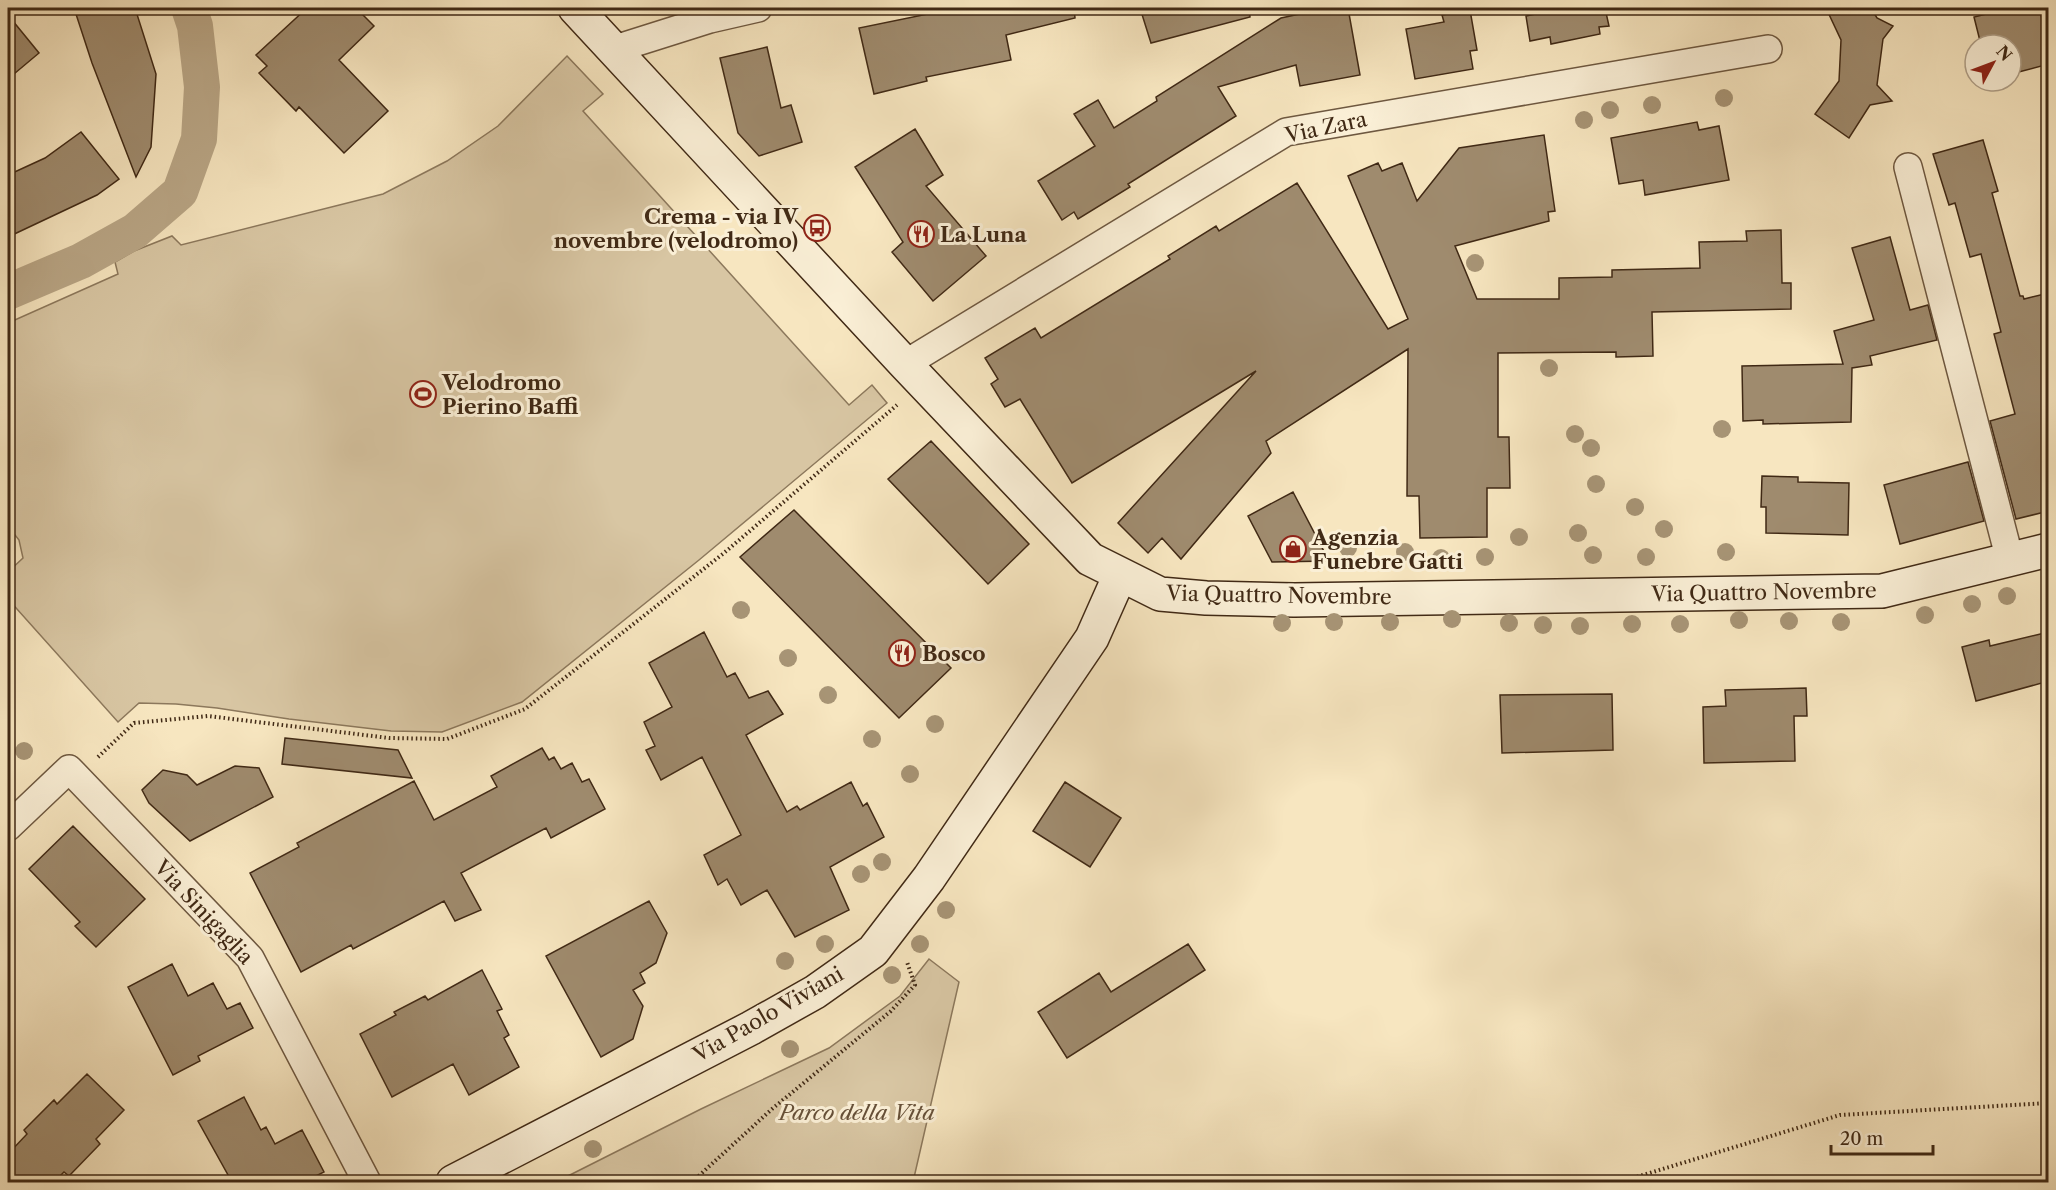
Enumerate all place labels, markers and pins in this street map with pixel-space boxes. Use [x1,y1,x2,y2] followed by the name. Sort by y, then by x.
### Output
[554,204,799,253] place label: Crema - via IV novembre (velodromo)
[802,213,832,243] bus stop icon: Crema - via IV novembre (velodromo)
[906,219,936,249] restaurant icon: La Luna
[940,222,1028,247] place label: La Luna
[441,370,579,419] place label: Velodromo Pierino Baffi
[408,379,438,409] sports icon: Velodromo Pierino Baffi
[1311,525,1463,574] place label: Agenzia Funebre Gatti
[1278,534,1308,564] shop icon: Agenzia Funebre Gatti
[887,638,917,668] restaurant icon: Bosco
[922,641,986,666] place label: Bosco

